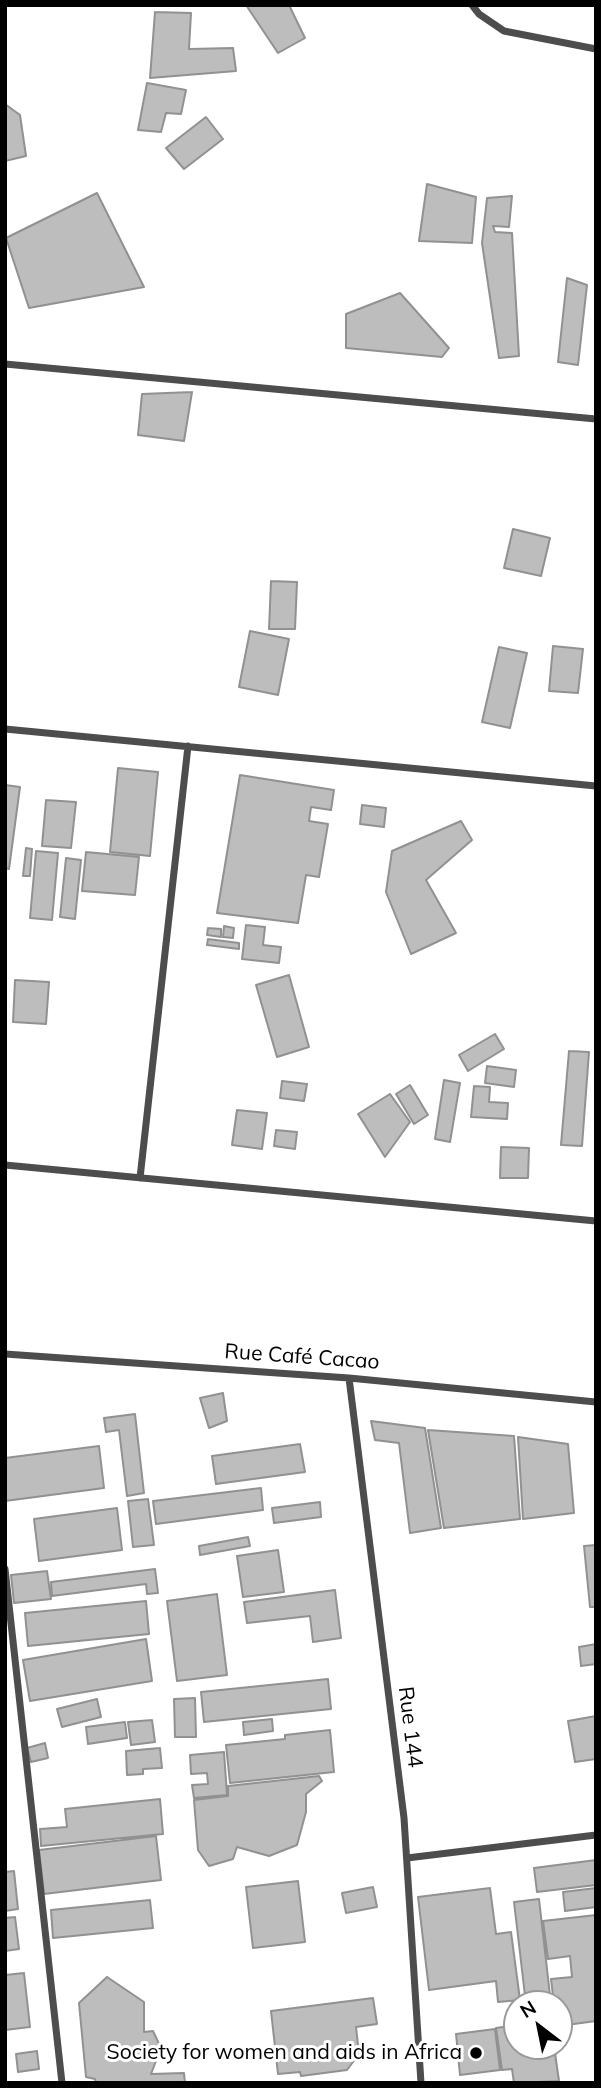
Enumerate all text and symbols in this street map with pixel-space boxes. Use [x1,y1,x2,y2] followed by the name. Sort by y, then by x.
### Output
[224,1339,380,1375] street label: Rue Café Cacao
[393,1685,427,1769] street label: Rue 144
[503,1990,573,2060] north arrow
[515,1995,540,2023] text: N
[107,2040,462,2066] place label: Society for women and aids in Africa
[468,2045,484,2061] marker: Society for women and aids in Africa

